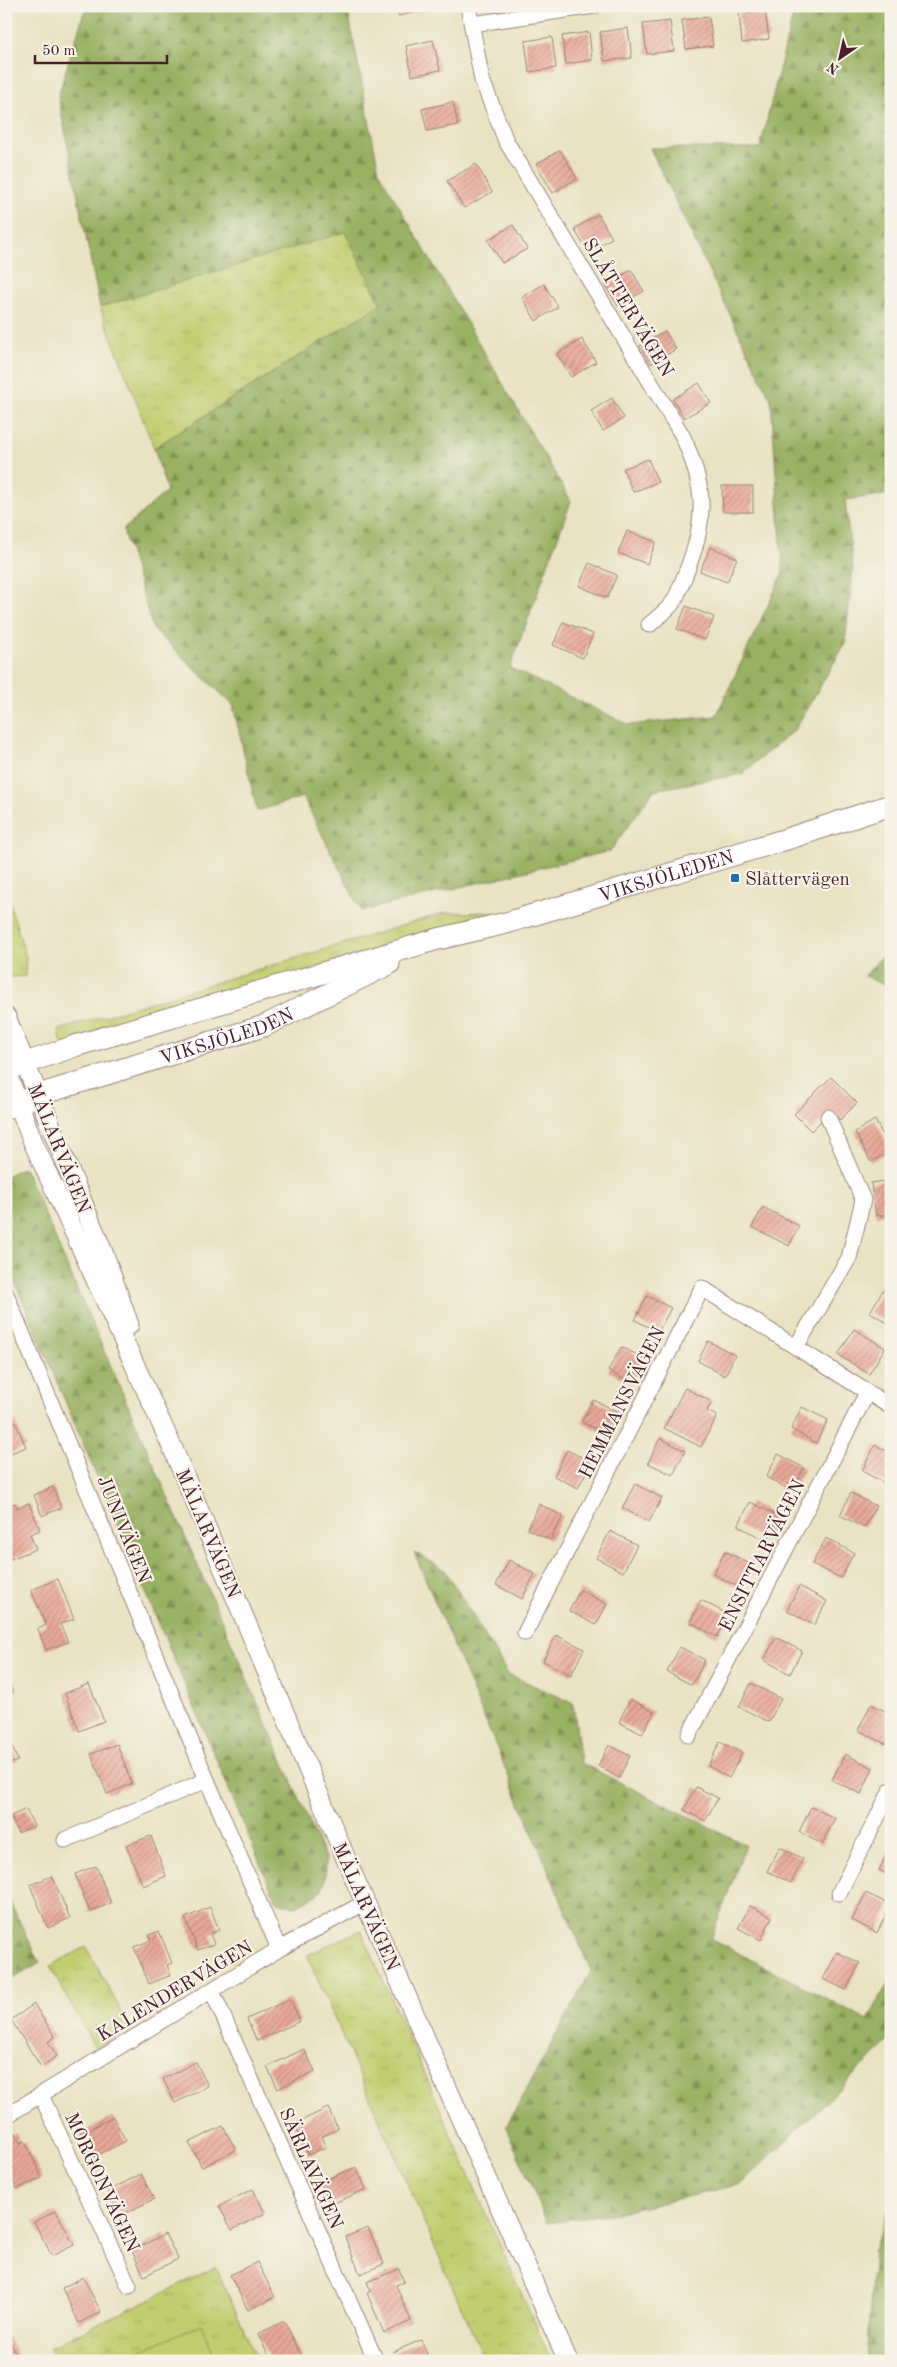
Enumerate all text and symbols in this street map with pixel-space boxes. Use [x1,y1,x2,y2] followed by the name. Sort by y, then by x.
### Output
[35,32,168,64] scale bar
[814,32,864,82] north arrow
[42,44,76,59] text: 50 m
[825,59,842,77] text: N
[578,233,680,381] street label: SLÅTTERVÄGEN
[596,848,737,907] street label: VIKSJÖLEDEN
[745,871,850,890] place label: Slåttervägen
[729,872,741,884] marker: Slåttervägen
[158,1006,298,1069] street label: VIKSJÖLEDEN
[23,1080,95,1217] street label: MÄLARVÄGEN
[574,1322,670,1482] street label: HEMMANSVÄGEN
[171,1465,245,1602] street label: MÄLARVÄGEN
[92,1472,156,1587] street label: JUNIVÄGEN
[714,1475,810,1635] street label: ENSITTARVÄGEN
[328,1839,404,1974] street label: MÄLARVÄGEN
[93,1935,257,2046] street label: KALENDERVÄGEN
[274,2104,348,2233] street label: SÄRLAVÄGEN
[60,2109,144,2256] street label: MORGONVÄGEN

